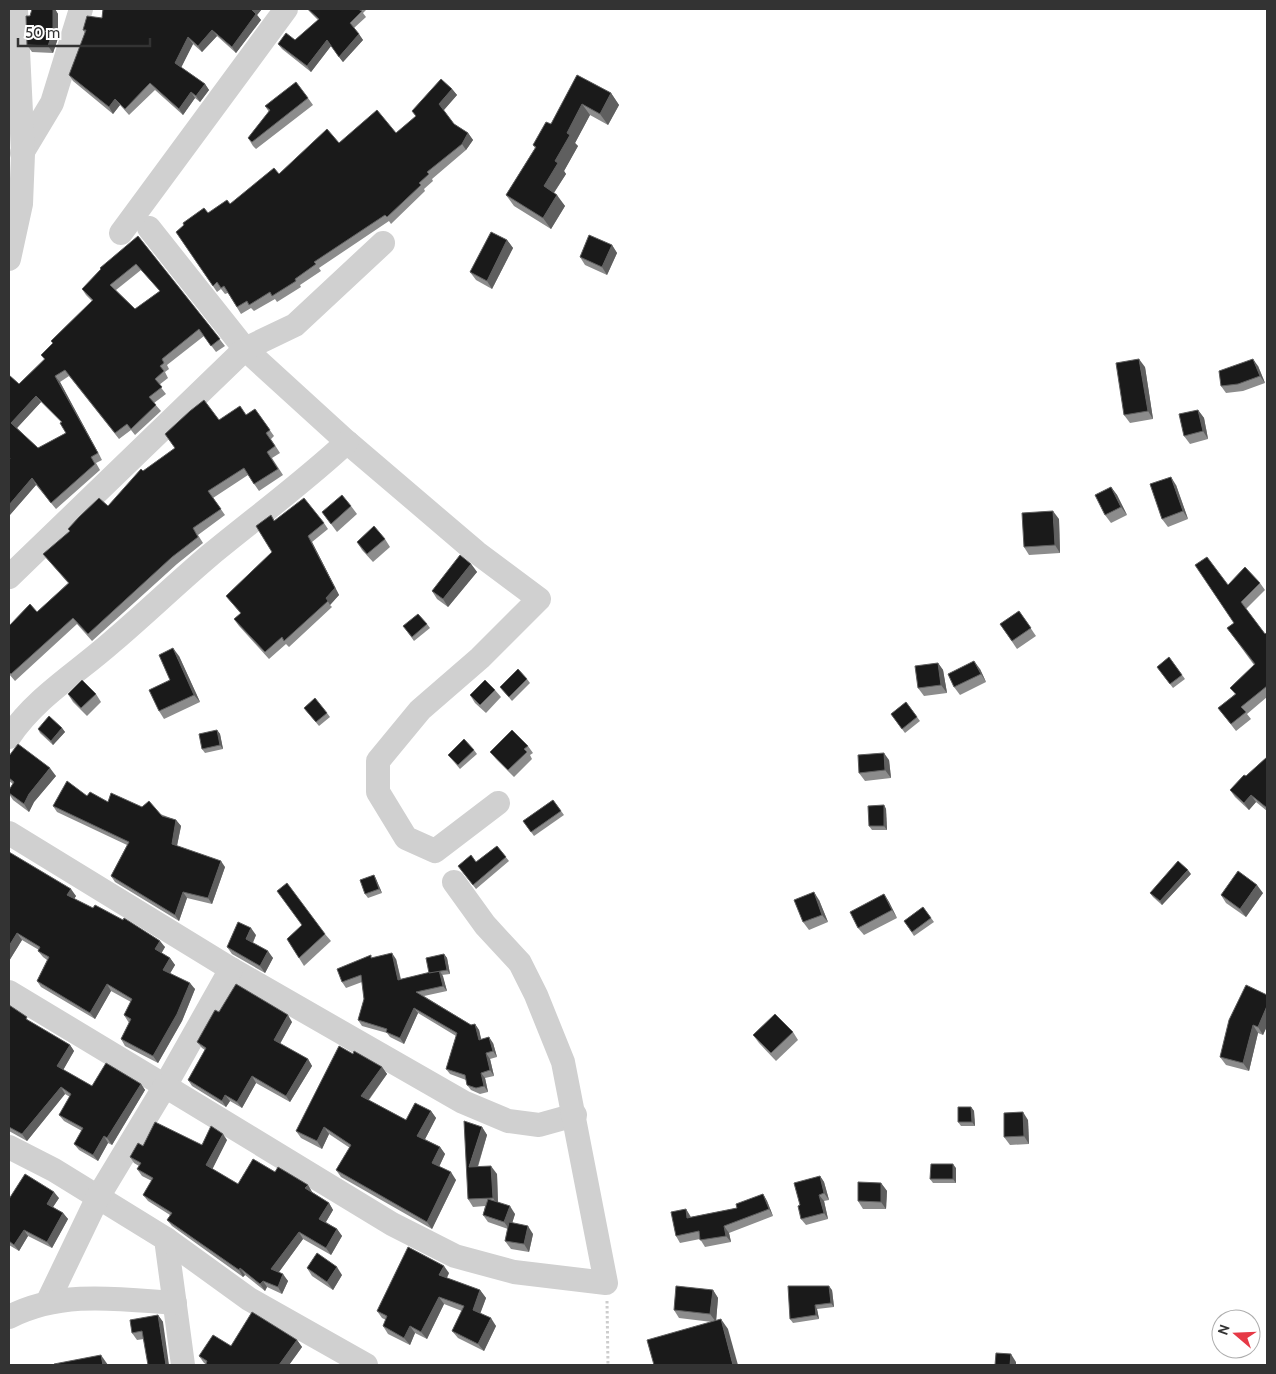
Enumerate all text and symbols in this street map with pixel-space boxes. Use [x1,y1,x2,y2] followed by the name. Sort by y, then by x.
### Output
[18,15,150,47] scale bar
[25,24,60,42] text: 50 m
[1211,1309,1261,1359] north arrow
[1214,1322,1234,1337] text: N

